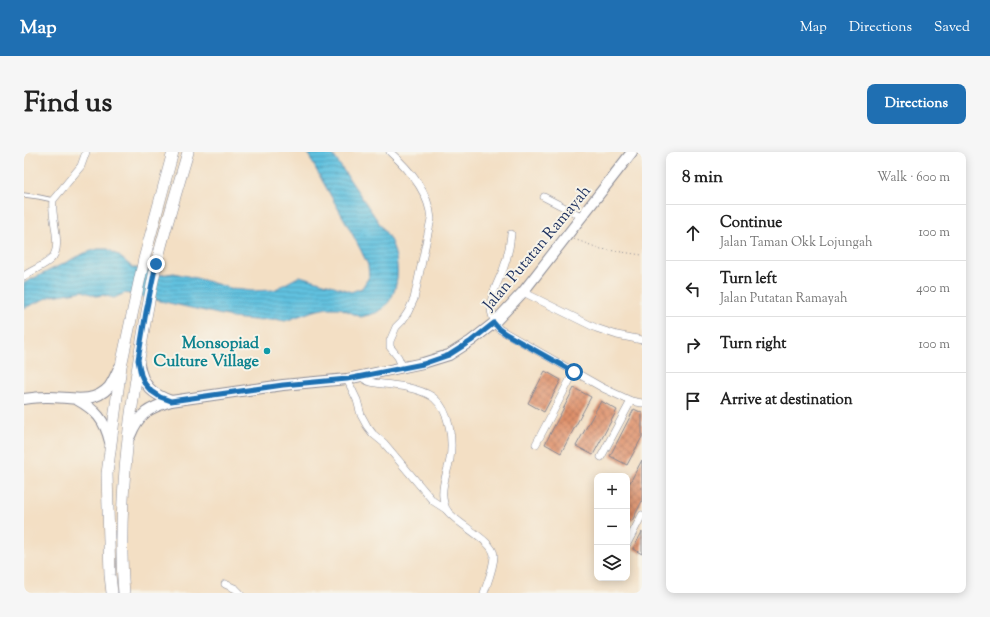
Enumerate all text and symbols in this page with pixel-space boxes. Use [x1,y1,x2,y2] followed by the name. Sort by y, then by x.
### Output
[20,15,57,42] text: Map
[800,18,827,38] text: Map
[849,18,912,38] text: Directions
[934,18,970,38] text: Saved
[24,84,112,124] text: Find us
[867,84,966,124] button: Directions
[682,166,723,190] text: 8 min
[877,169,950,187] text: Walk · 600 m
[478,181,598,317] street label: Jalan Putatan Ramayah
[720,213,782,234] text: Continue
[682,222,704,244] icon: ahead
[918,224,950,242] text: 100 m
[720,234,873,252] text: Jalan Taman Okk Lojungah
[147,255,165,273] route end
[720,269,777,290] text: Turn left
[682,278,704,300] icon: left
[916,280,950,298] text: 400 m
[720,290,848,308] text: Jalan Putatan Ramayah
[153,333,260,374] place label: Monsopiad Culture Village
[682,334,704,356] icon: right
[720,334,786,355] text: Turn right
[918,336,950,354] text: 100 m
[262,346,272,356] marker: Monsopiad Culture Village
[565,363,583,381] route start
[682,390,704,412] icon: arrive
[720,390,853,411] text: Arrive at destination
[594,473,630,581] map controls
[594,473,630,509] button: +
[594,509,630,545] button: −
[594,545,630,581] button: layers

